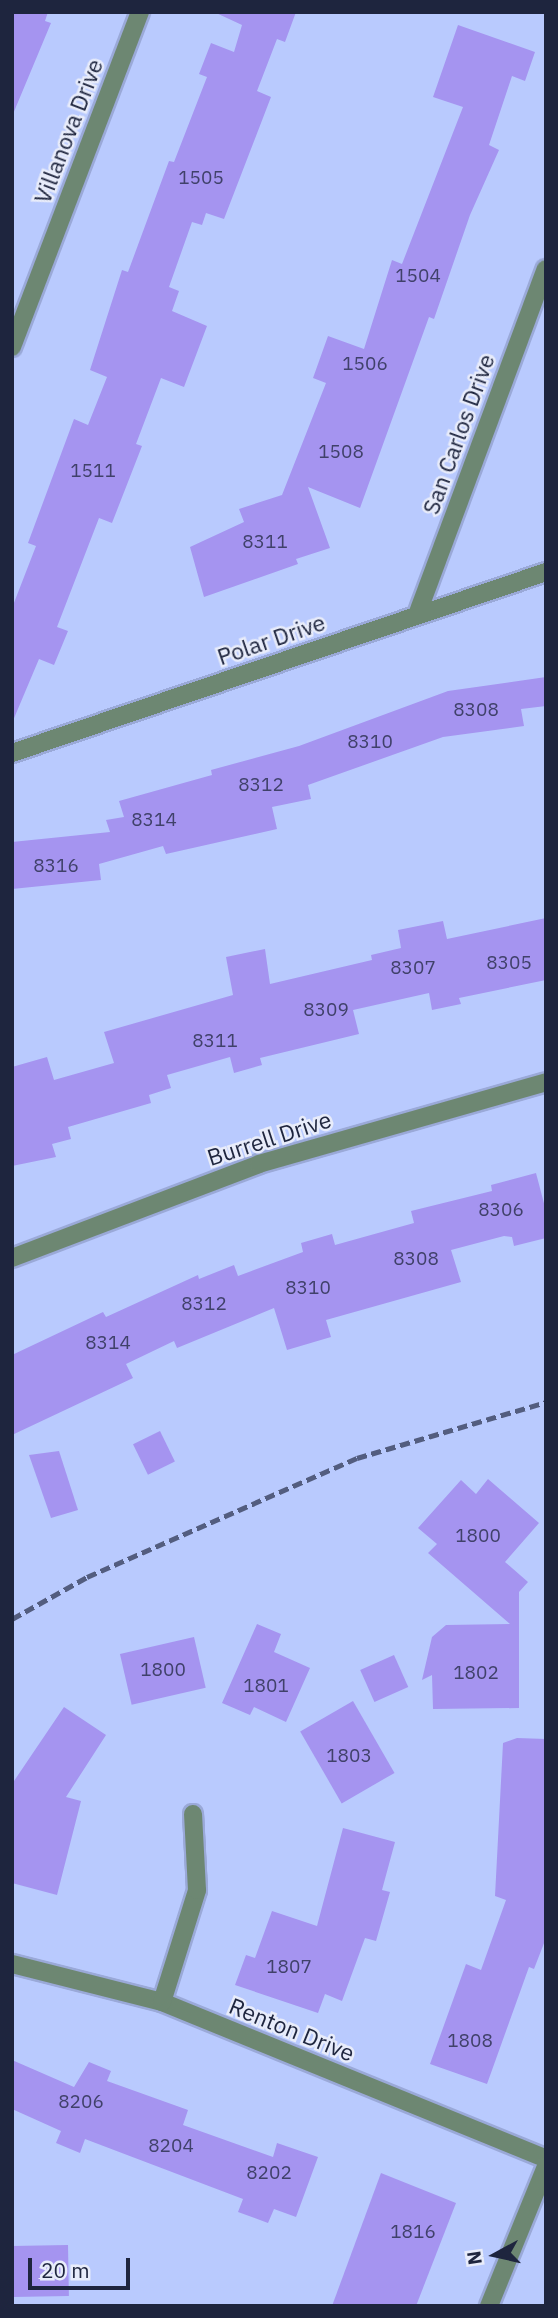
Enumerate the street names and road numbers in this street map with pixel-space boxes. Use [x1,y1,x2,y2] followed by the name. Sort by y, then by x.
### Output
[28,55,108,207] street label: Villanova Drive
[416,350,500,518] street label: San Carlos Drive
[213,608,329,670] street label: Polar Drive
[204,1105,334,1171] street label: Burrell Drive
[225,1991,359,2067] street label: Renton Drive

